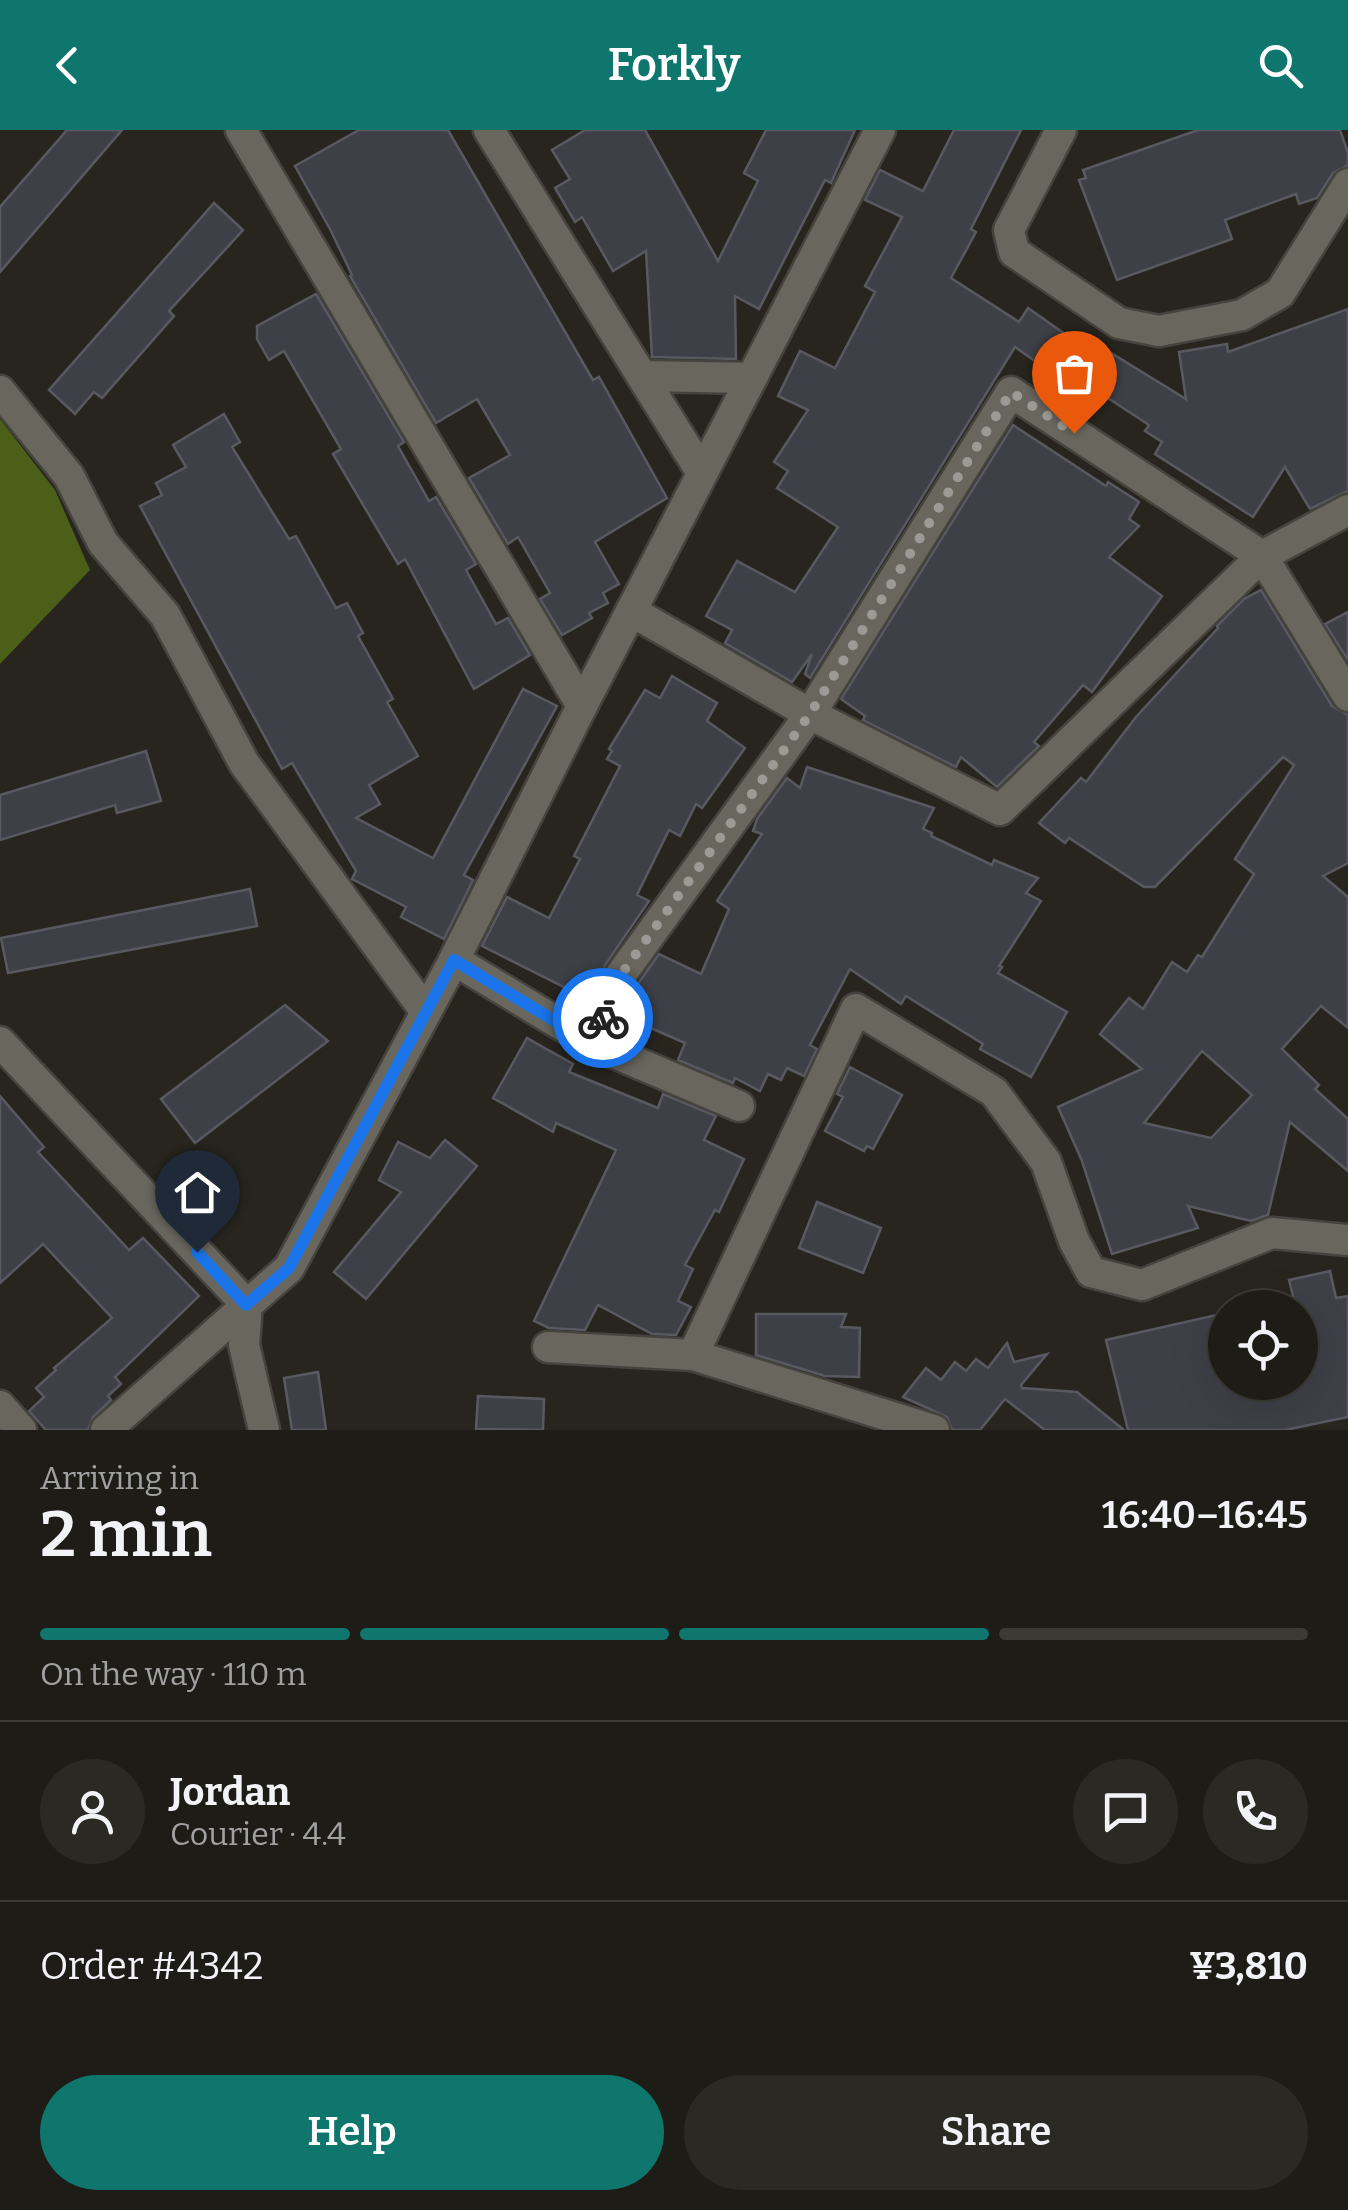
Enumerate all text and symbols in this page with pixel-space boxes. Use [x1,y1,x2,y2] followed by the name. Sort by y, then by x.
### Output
[40,38,95,93] icon: back
[608,38,740,92] text: Forkly
[1253,38,1308,93] icon: search
[1032,331,1117,434] pin
[1047,346,1102,401] icon: bag
[553,968,653,1068] courier
[576,991,631,1046] icon: bike
[155,1150,240,1253] pin
[170,1165,225,1220] icon: home
[1208,1290,1318,1400] map controls
[1208,1290,1318,1400] button: locate
[40,1459,199,1497] text: Arriving in
[1102,1492,1308,1538] text: 16:40–16:45
[40,1495,212,1573] text: 2 min
[40,1655,306,1693] text: On the way · 110 m
[40,1759,145,1864] button: person
[1073,1759,1178,1864] button: chat
[1203,1759,1308,1864] button: phone
[170,1769,290,1815] text: Jordan
[170,1815,346,1853] text: Courier · 4.4
[40,1943,263,1989] text: Order #4342
[1189,1943,1308,1989] text: ¥3,810
[40,2075,664,2190] button: Help
[684,2075,1308,2190] button: Share

